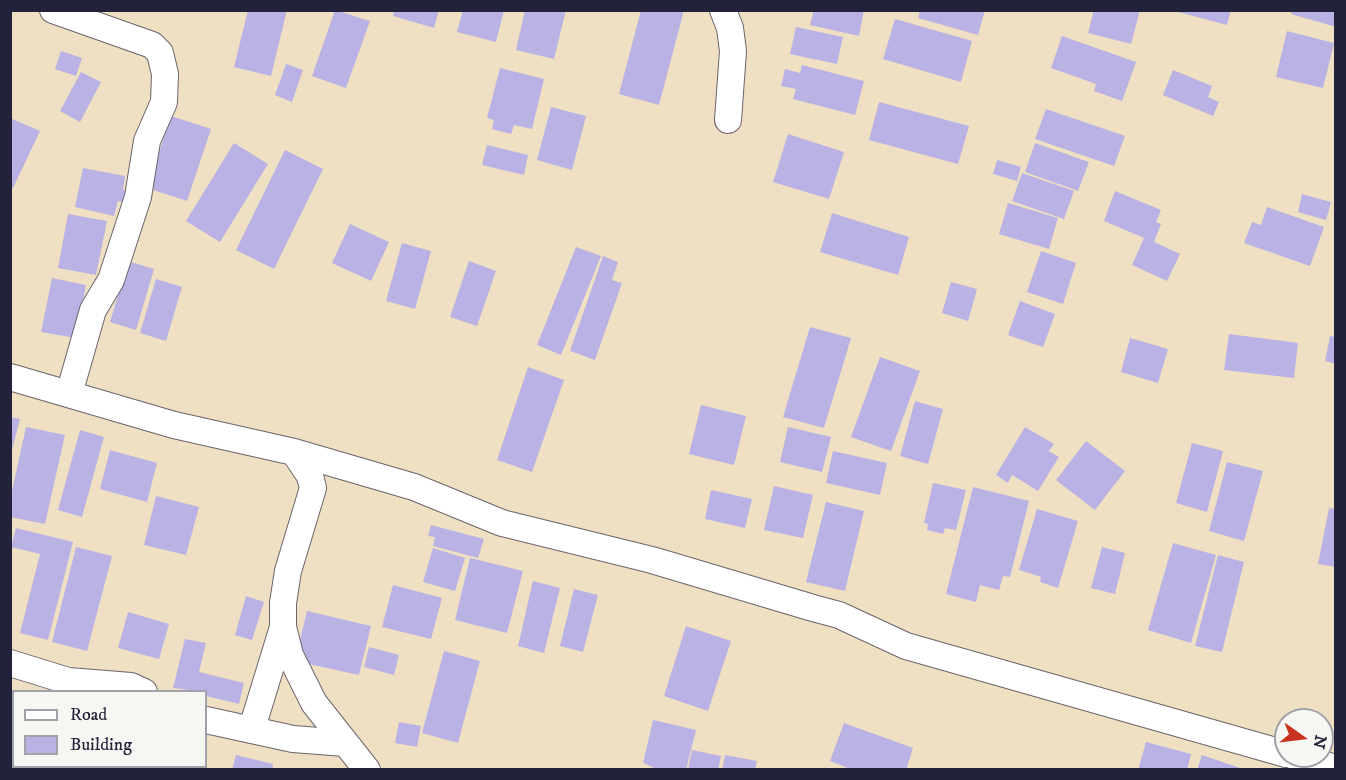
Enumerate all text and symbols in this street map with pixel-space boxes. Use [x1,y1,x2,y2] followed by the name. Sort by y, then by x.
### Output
[12,690,207,768] legend
[70,704,107,726] text: Road
[1274,708,1334,768] north arrow
[1308,733,1331,751] text: N
[70,734,132,756] text: Building

